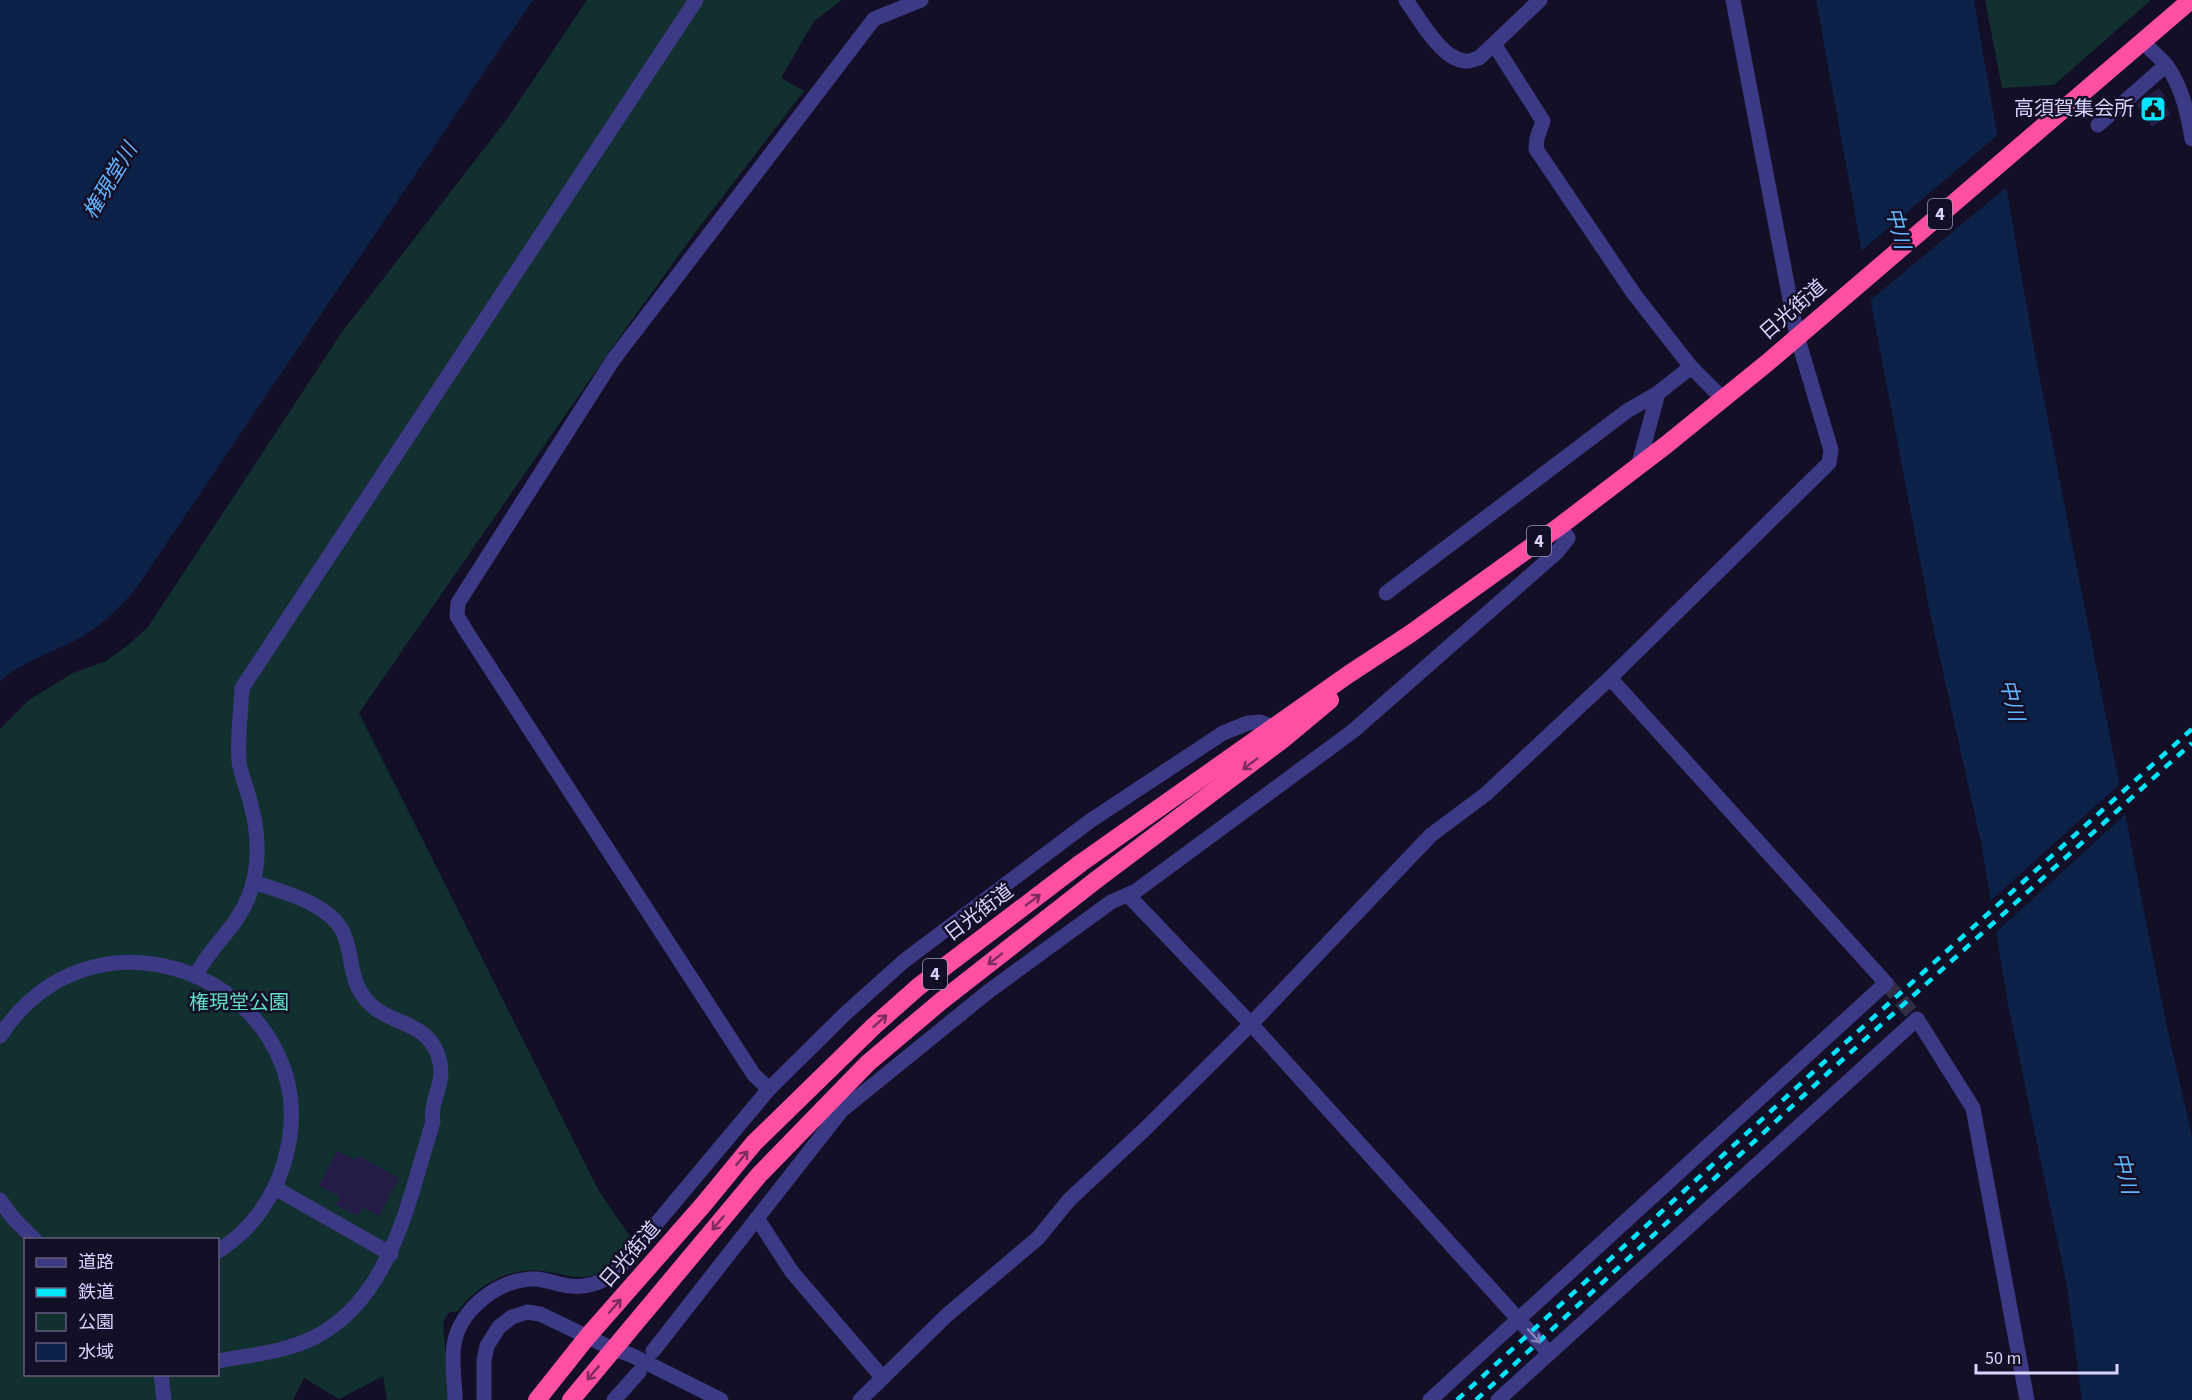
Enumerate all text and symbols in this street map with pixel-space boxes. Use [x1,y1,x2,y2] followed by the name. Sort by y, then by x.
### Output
[2138,94,2168,124] public building icon: 高須賀集会所
[2014,95,2134,123] place label: 高須賀集会所
[76,136,146,225] water label: 権現堂川
[1928,199,1952,229] road number: 4
[1878,204,1918,254] water label: 中川
[1754,273,1832,347] street label: 日光街道
[1527,526,1551,556] road number: 4
[1992,676,2032,726] water label: 中川
[1243,757,1259,770] one-way arrow
[939,878,1019,948] street label: 日光街道
[1024,894,1040,906] one-way arrow
[988,952,1004,965] one-way arrow
[923,959,947,989] road number: 4
[189,989,289,1017] park label: 権現堂公園
[872,1014,887,1028] one-way arrow
[2105,1149,2145,1199] water label: 中川
[735,1150,748,1166] one-way arrow
[712,1215,725,1231] one-way arrow
[593,1216,667,1294] street label: 日光街道
[24,1238,219,1376] legend
[78,1250,114,1275] text: 道路
[78,1280,114,1305] text: 鉄道
[608,1299,622,1314] one-way arrow
[78,1310,114,1335] text: 公園
[1527,1328,1541,1343] one-way arrow
[1976,1337,2117,1375] scale bar
[78,1340,114,1365] text: 水域
[1985,1346,2021,1371] text: 50 m
[587,1365,600,1381] one-way arrow

